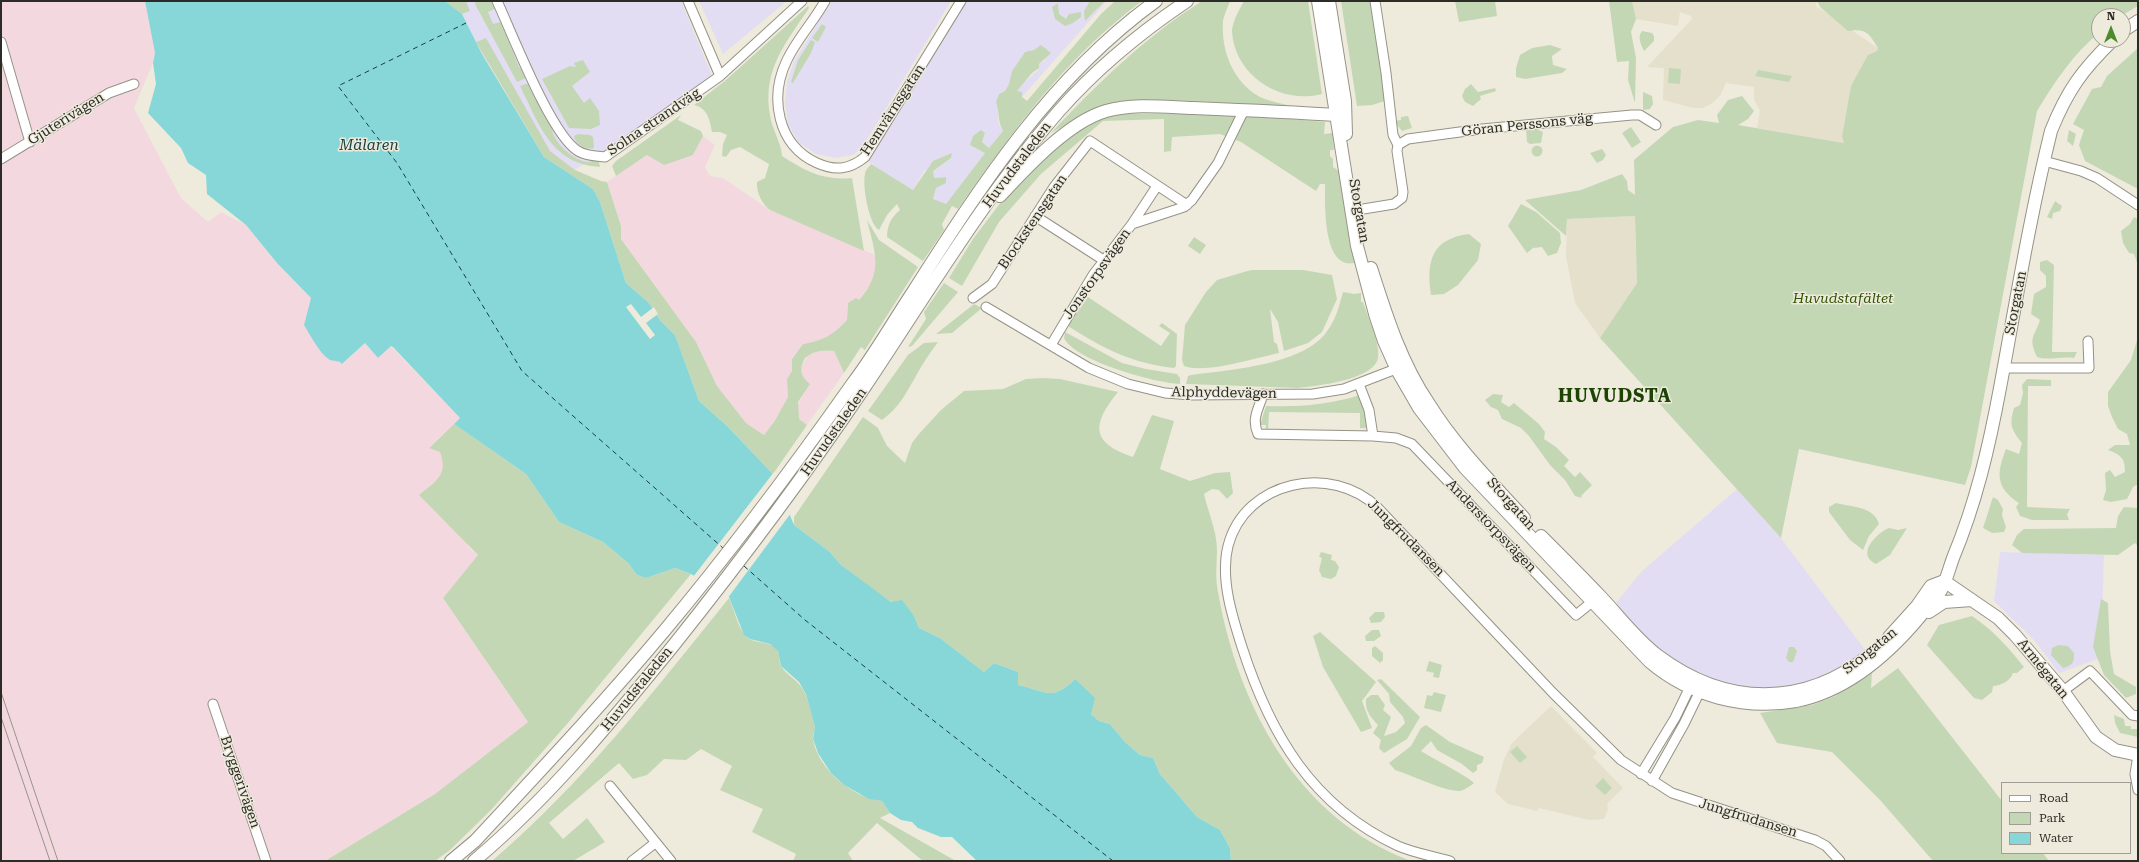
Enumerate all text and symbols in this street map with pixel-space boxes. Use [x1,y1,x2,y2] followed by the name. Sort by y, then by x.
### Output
[2091,8,2131,48] north arrow
[2107,10,2115,23] text: N
[857,61,929,159] street label: Hemvärnsgatan
[604,85,704,159] street label: Solna strandväg
[25,89,107,149] street label: Gjuterivägen
[1460,110,1594,140] street label: Göran Perssons väg
[979,119,1055,211] street label: Huvudstaleden
[339,137,399,155] water label: Mälaren
[995,171,1071,273] street label: Blockstensgatan
[1345,178,1373,244] street label: Storgatan
[1059,225,1135,323] street label: Jonstorpsvägen
[2002,270,2030,336] street label: Storgatan
[1793,291,1893,307] park label: Huvudstafältet
[1171,384,1277,402] street label: Alphyddevägen
[797,385,871,479] street label: Huvudstaleden
[1558,386,1672,408] district label: HUVUDSTA
[1483,474,1539,534] street label: Storgatan
[1442,476,1540,576] street label: Anderstorpsvägen
[1364,496,1448,580] street label: Jungfrudansen
[1840,624,1900,678] street label: Storgatan
[2014,635,2072,703] street label: Armégatan
[598,644,676,734] street label: Huvudstaleden
[216,734,264,830] street label: Bryggerivägen
[2001,782,2131,854] legend
[2039,791,2068,805] text: Road
[1697,795,1799,841] street label: Jungfrudansen
[2039,811,2065,825] text: Park
[2039,831,2073,845] text: Water

